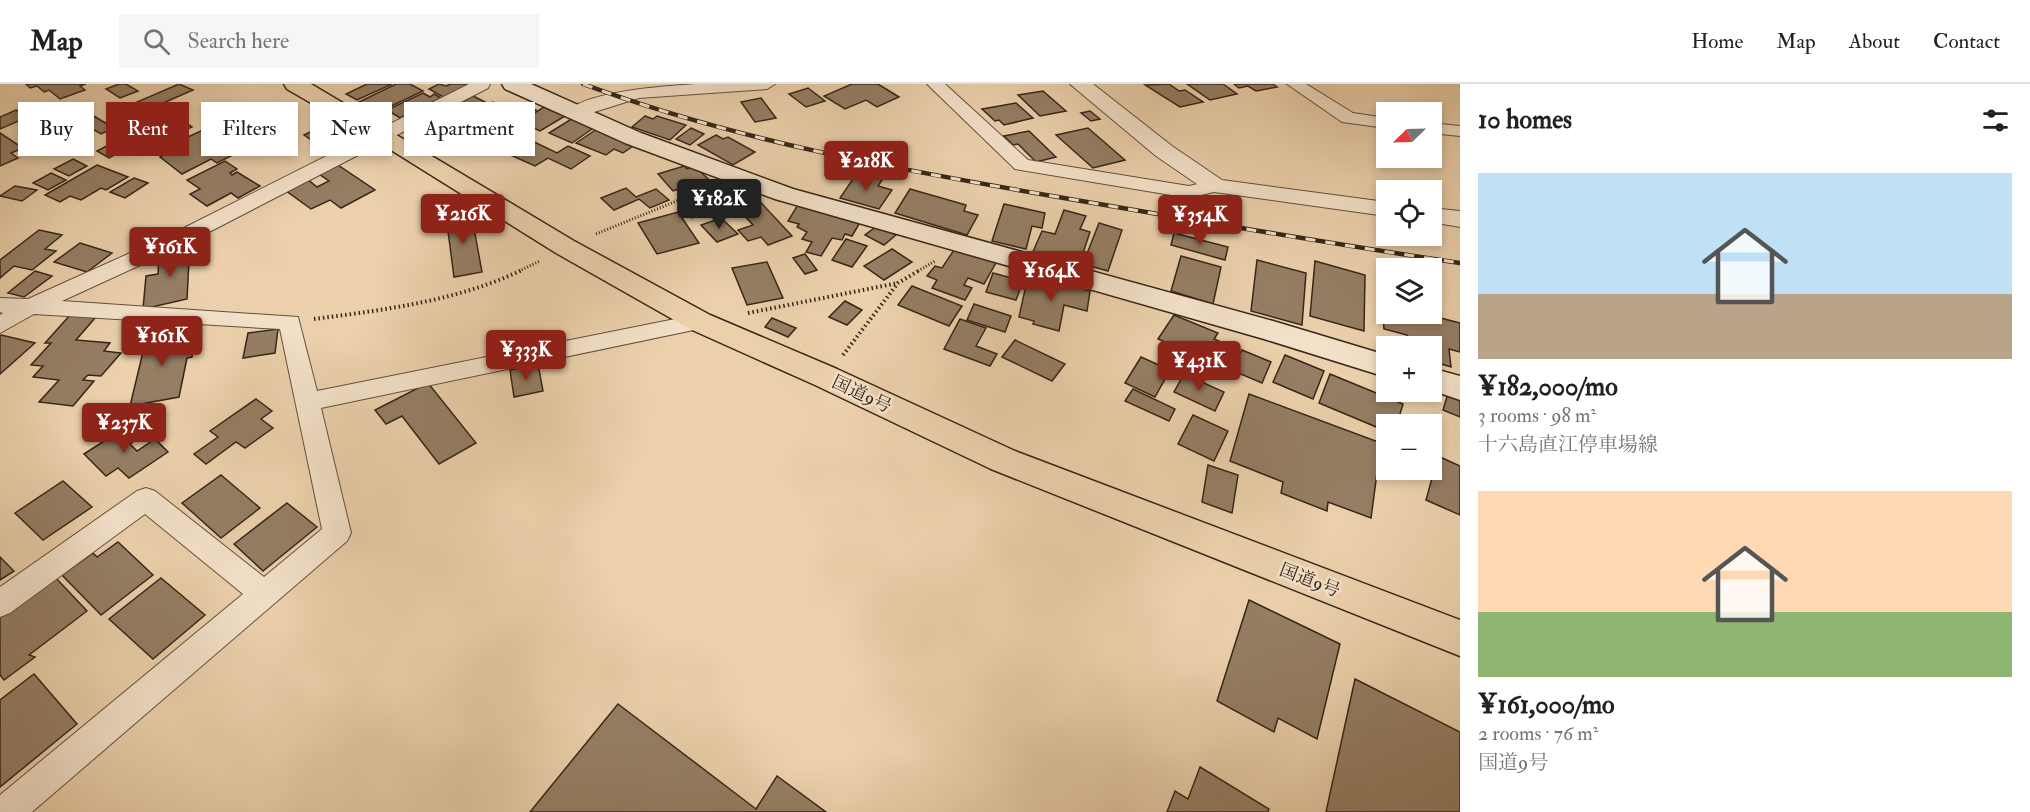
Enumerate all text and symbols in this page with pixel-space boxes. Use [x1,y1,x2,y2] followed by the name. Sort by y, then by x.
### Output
[119,14,539,68] search box
[30,24,83,59] text: Map
[140,25,173,58] icon: search
[188,27,289,55] text: Search here
[1691,28,1743,55] text: Home
[1776,28,1816,55] text: Map
[1849,28,1900,55] text: About
[1933,28,2000,55] text: Contact
[18,102,94,156] chip: Buy
[106,102,189,156] chip: Rent
[201,102,298,156] chip: Filters
[310,102,392,156] chip: New
[404,102,535,156] chip: Apartment
[1376,102,1442,168] north arrow
[1376,102,1442,480] map controls
[1478,104,1572,136] text: 10 homes
[1979,104,2012,137] icon: filters
[824,141,908,192] pin: ¥218K
[838,148,894,173] text: ¥218K
[677,179,761,230] pin: ¥182K
[1376,180,1442,246] button: locate
[691,186,747,211] text: ¥182K
[421,194,505,245] pin: ¥216K
[1158,195,1242,246] pin: ¥354K
[435,201,491,226] text: ¥216K
[1172,202,1228,227] text: ¥354K
[1691,212,1799,320] icon: home
[128,227,212,278] pin: ¥161K
[143,234,197,259] text: ¥161K
[1009,251,1093,302] pin: ¥164K
[1023,258,1079,283] text: ¥164K
[1376,258,1442,324] button: layers
[120,316,204,367] pin: ¥161K
[135,323,189,348] text: ¥161K
[484,330,568,381] pin: ¥333K
[1376,336,1442,402] button: +
[500,337,552,362] text: ¥333K
[1157,341,1241,392] pin: ¥431K
[1172,348,1226,373] text: ¥431K
[828,371,895,418] street label: 国道9号
[1478,371,1618,403] text: ¥182,000/mo
[82,403,166,454] pin: ¥237K
[1478,403,1596,428] text: 3 rooms · 98 m²
[96,410,152,435] text: ¥237K
[1376,414,1442,480] button: −
[1478,432,1658,457] text: 十六島直江停車場線
[1691,530,1799,638] icon: home
[1276,558,1343,603] street label: 国道9号
[1478,689,1615,721] text: ¥161,000/mo
[1478,721,1598,746] text: 2 rooms · 76 m²
[1478,750,1548,775] text: 国道9号

